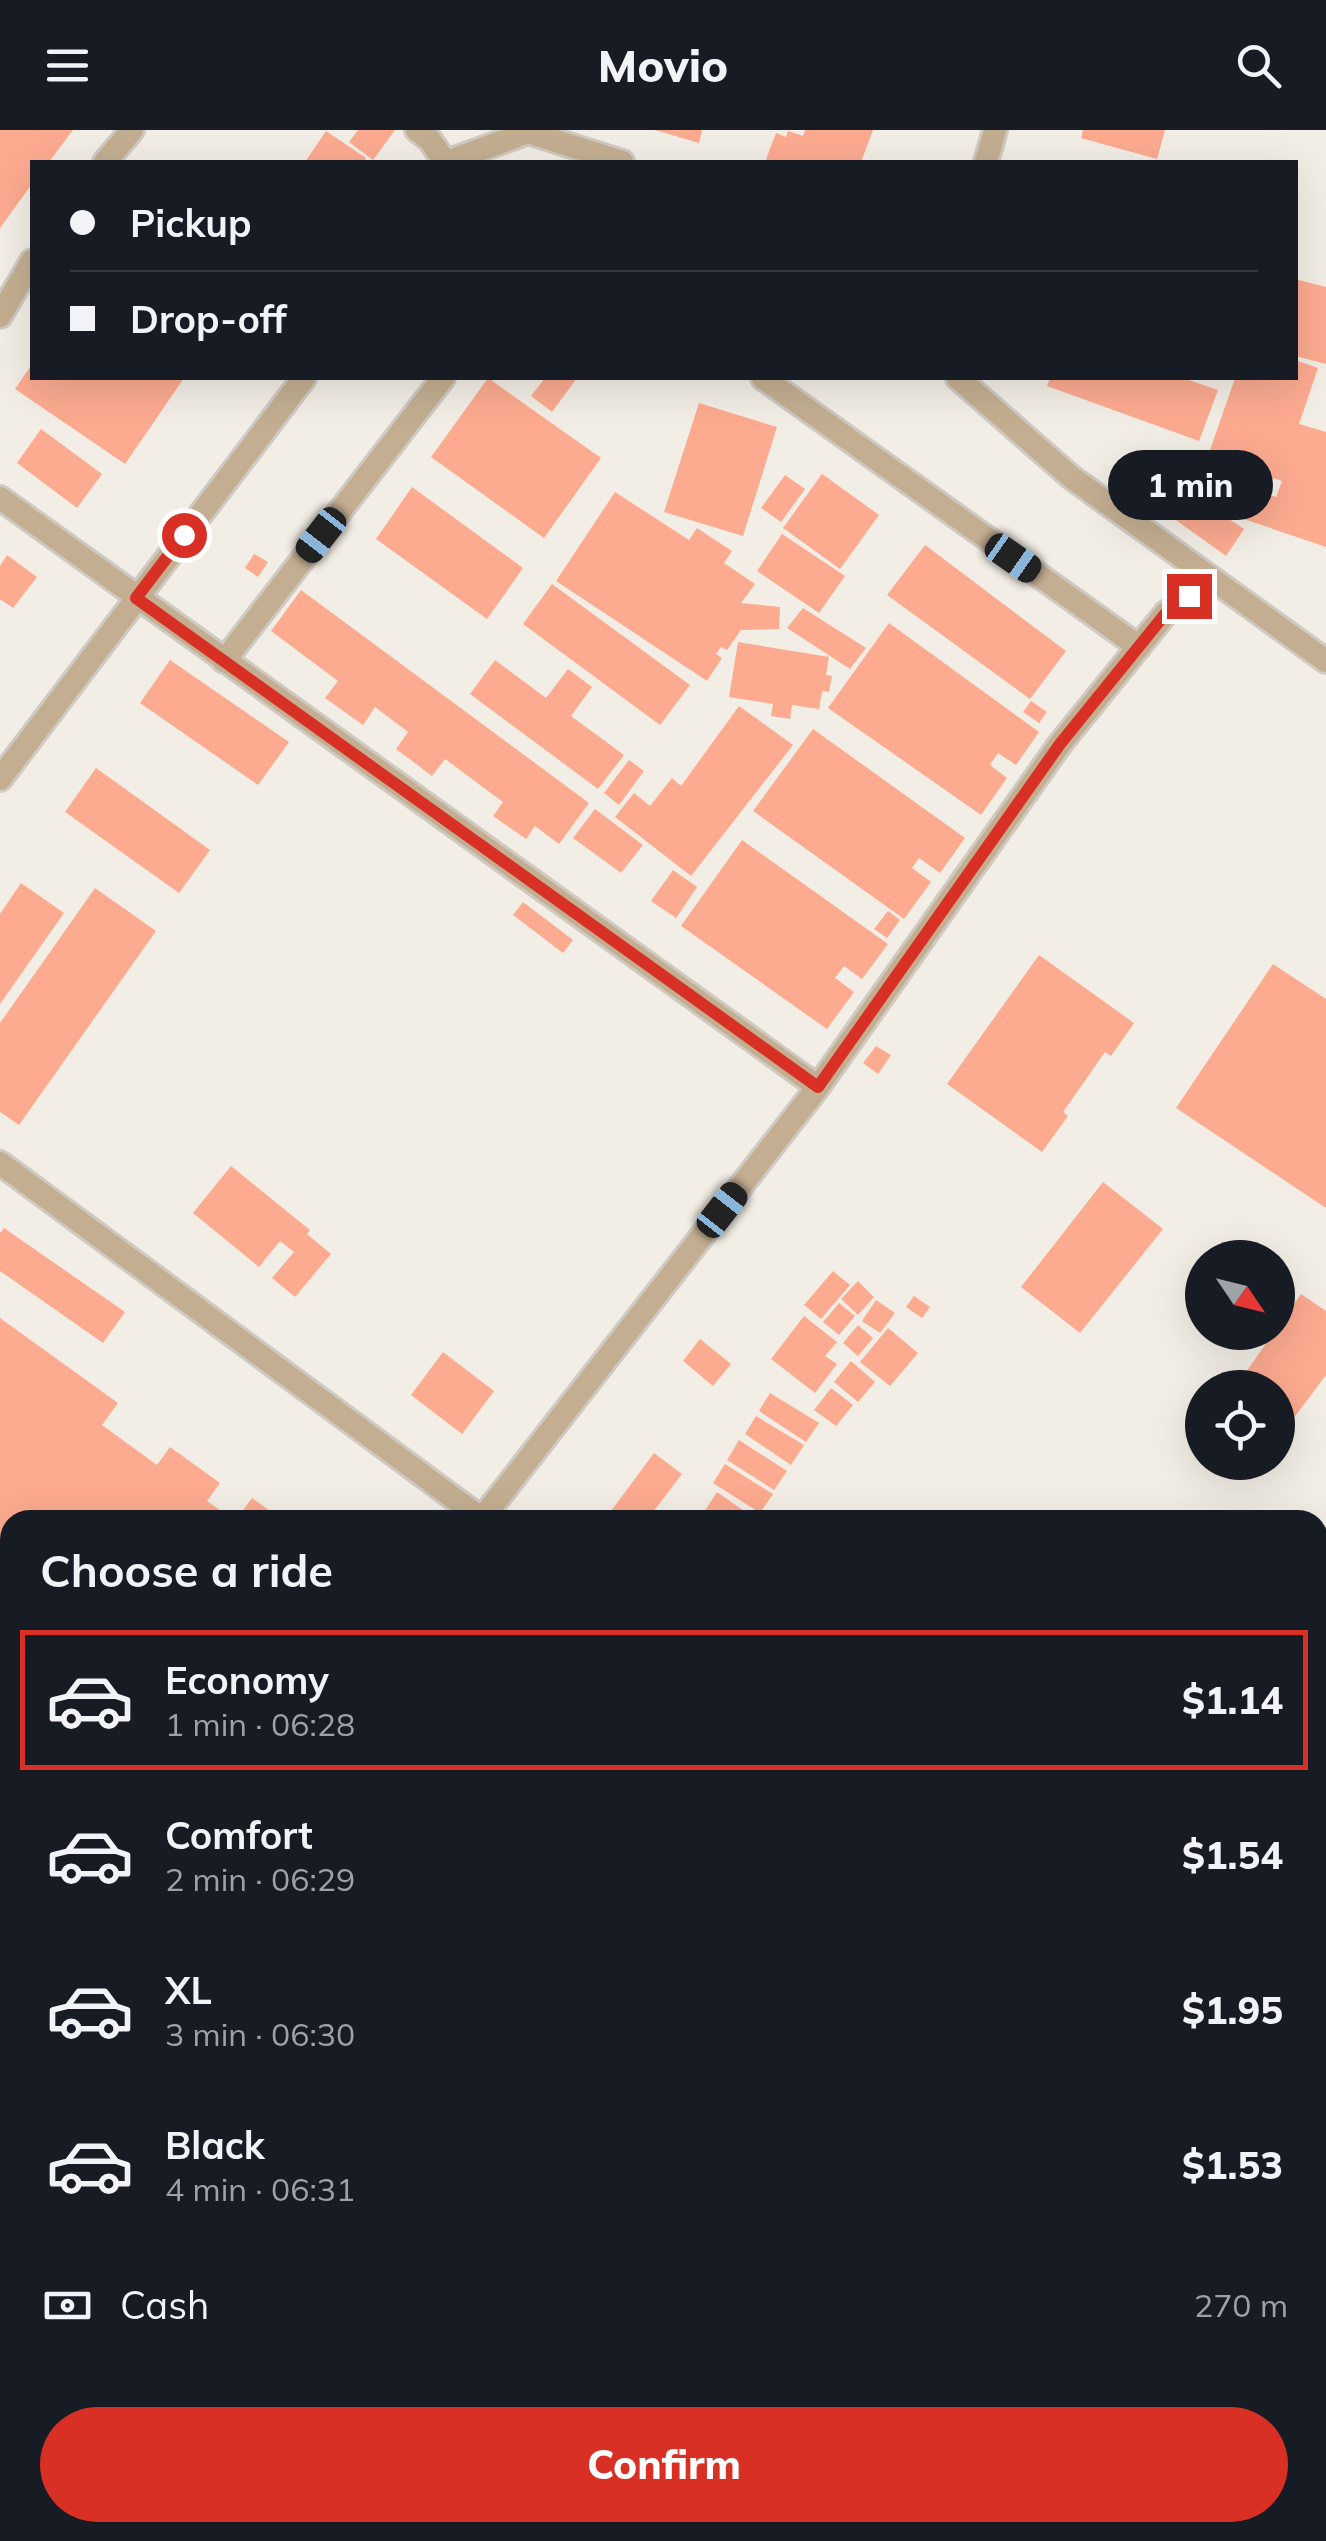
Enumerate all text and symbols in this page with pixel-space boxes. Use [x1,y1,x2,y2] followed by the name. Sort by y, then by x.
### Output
[598,37,728,93] text: Movio
[40,38,95,93] icon: menu
[1231,38,1286,93] icon: search
[130,199,252,247] text: Pickup
[130,295,287,343] text: Drop-off
[1106,451,1272,521] callout: 1 min
[1148,465,1233,505] text: 1 min
[291,502,351,568] car
[162,513,207,558] route start
[980,529,1046,587] car
[1167,574,1212,619] route end
[692,1177,752,1243] car
[1185,1240,1295,1350] north arrow
[1185,1240,1295,1480] map controls
[1185,1370,1295,1480] button: locate
[40,1542,333,1598] text: Choose a ride
[45,1655,135,1745] icon: car
[165,1656,329,1704] text: Economy
[1182,1676,1283,1724] text: $1.14
[165,1704,355,1744] text: 1 min · 06:28
[45,1810,135,1900] icon: car
[165,1811,313,1859] text: Comfort
[1182,1831,1283,1879] text: $1.54
[165,1859,355,1899] text: 2 min · 06:29
[45,1965,135,2055] icon: car
[165,1966,212,2014] text: XL
[1182,1986,1283,2034] text: $1.95
[165,2014,355,2054] text: 3 min · 06:30
[45,2120,135,2210] icon: car
[165,2121,265,2169] text: Black
[1182,2141,1283,2189] text: $1.53
[165,2169,355,2209] text: 4 min · 06:31
[40,2278,95,2333] icon: cash
[120,2281,209,2329] text: Cash
[1194,2285,1288,2325] text: 270 m
[40,2407,1288,2522] button: Confirm

